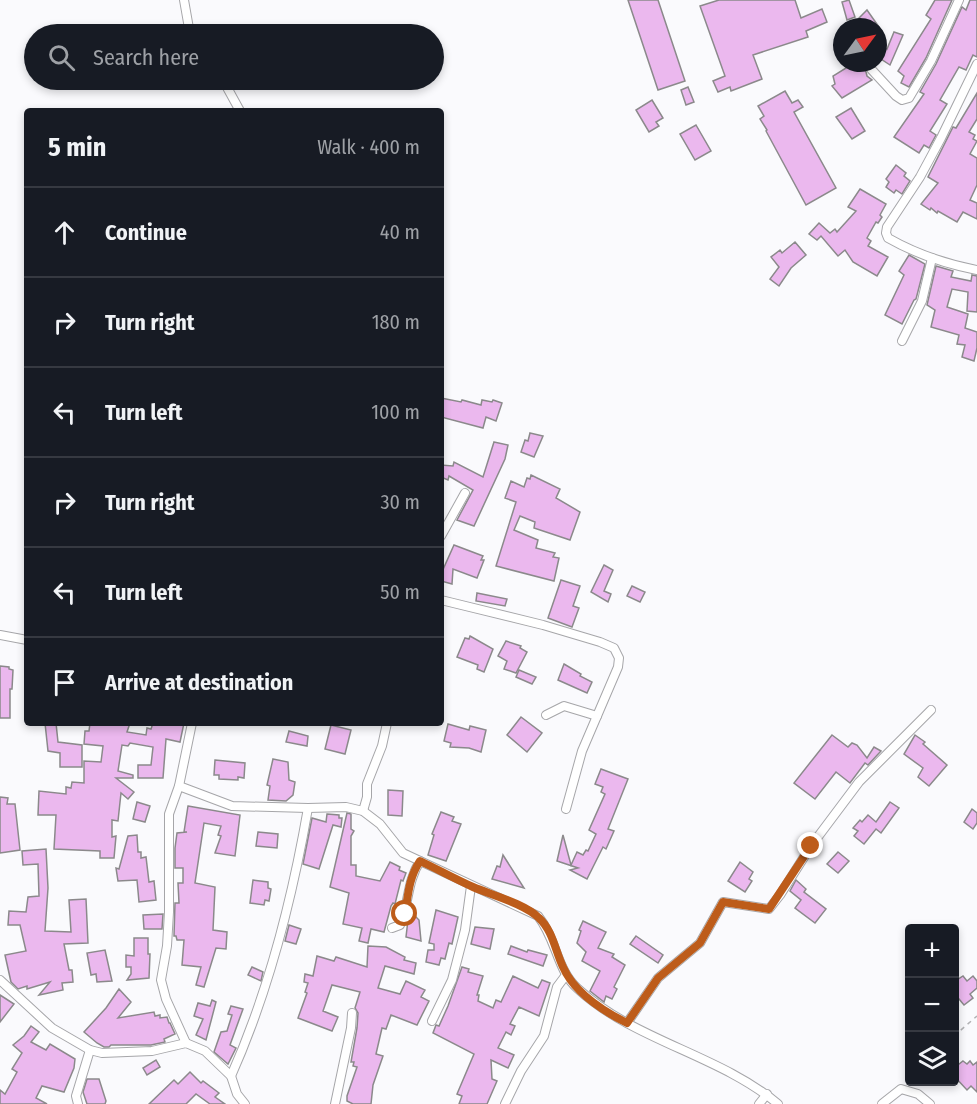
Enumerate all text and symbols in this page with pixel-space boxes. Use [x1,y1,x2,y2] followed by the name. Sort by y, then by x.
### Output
[833,18,887,72] north arrow
[24,24,444,90] search box
[45,41,78,74] icon: search
[93,44,199,71] text: Search here
[48,132,106,163] text: 5 min
[317,135,420,159] text: Walk · 400 m
[48,216,81,249] icon: ahead
[105,219,187,246] text: Continue
[380,220,420,244] text: 40 m
[48,306,81,339] icon: right
[105,309,194,336] text: Turn right
[372,310,420,334] text: 180 m
[48,396,81,429] icon: left
[105,399,183,426] text: Turn left
[371,400,420,424] text: 100 m
[48,486,81,519] icon: right
[105,489,194,516] text: Turn right
[380,490,420,514] text: 30 m
[48,576,81,609] icon: left
[105,579,183,606] text: Turn left
[380,580,420,604] text: 50 m
[48,666,81,699] icon: arrive
[105,669,293,696] text: Arrive at destination
[797,832,823,858] route end
[391,900,417,926] route start
[905,924,959,1086] map controls
[905,924,959,978] button: +
[905,978,959,1032] button: −
[905,1032,959,1086] button: layers

